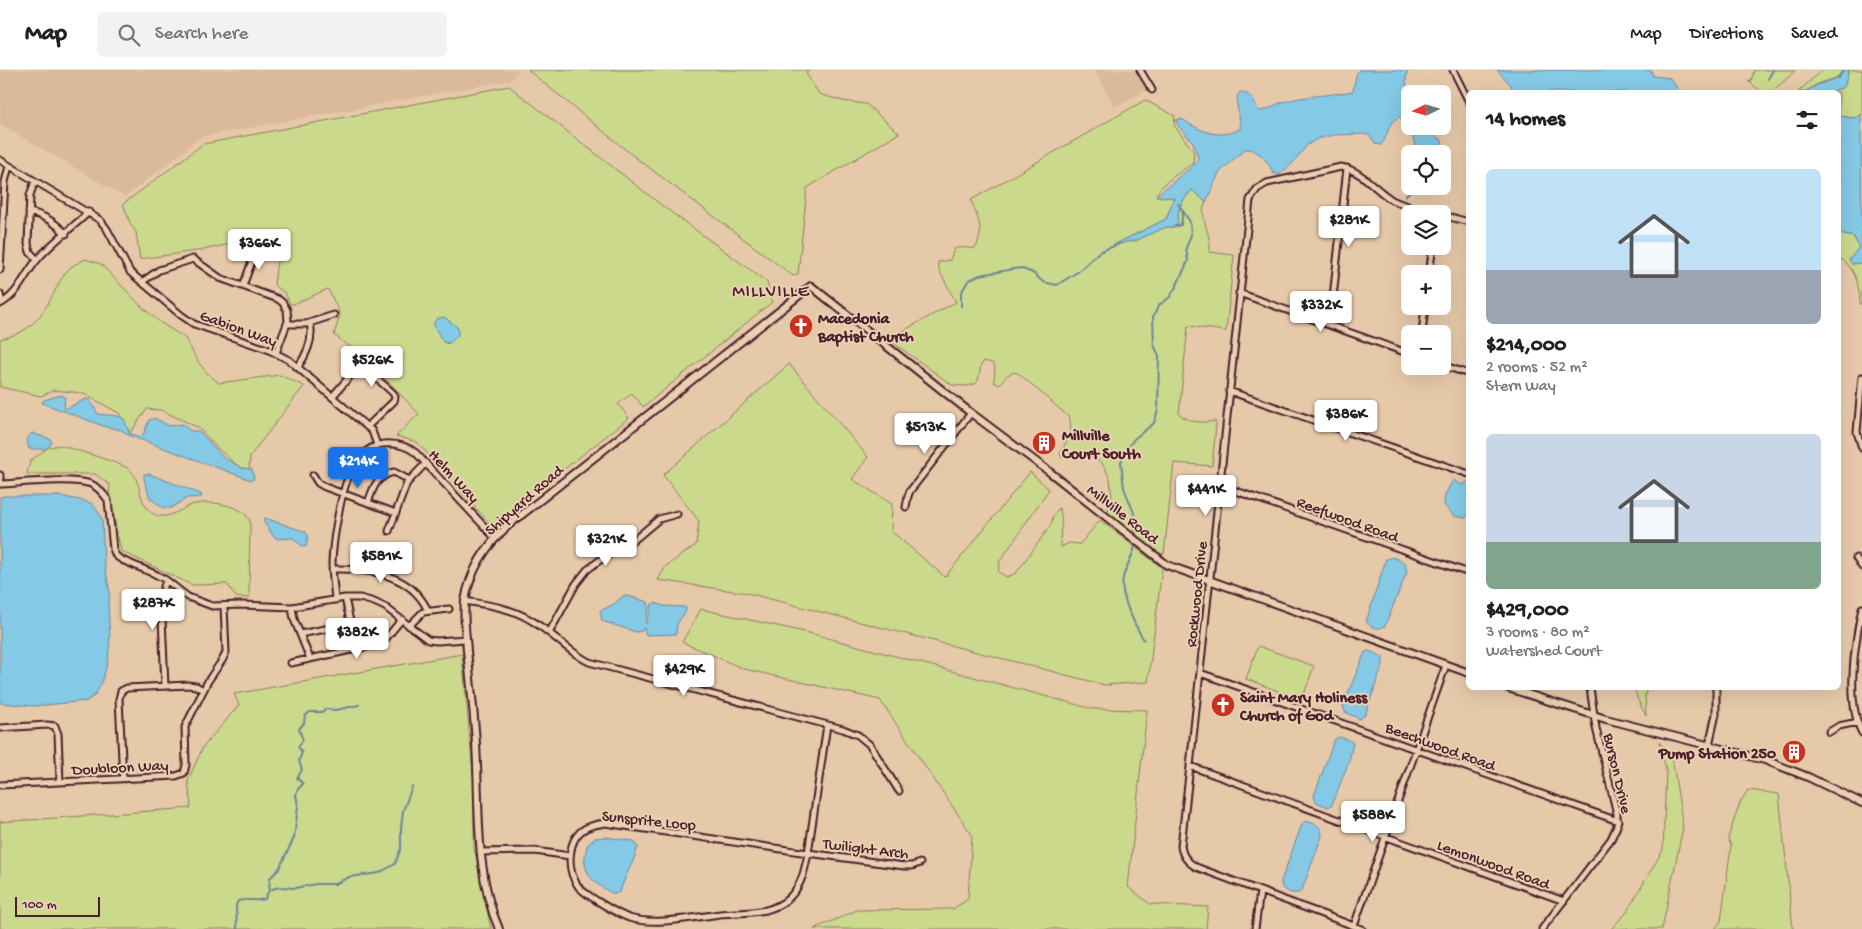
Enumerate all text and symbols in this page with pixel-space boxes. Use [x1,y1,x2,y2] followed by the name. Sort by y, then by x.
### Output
[97,12,447,57] search box
[25,20,67,49] text: Map
[115,21,143,49] icon: search
[155,23,248,46] text: Search here
[1630,24,1662,45] text: Map
[1690,24,1763,45] text: Directions
[1791,24,1837,45] text: Saved
[1401,85,1451,135] north arrow
[1401,85,1451,375] map controls
[1793,106,1821,134] icon: filters
[1486,108,1565,133] text: 14 homes
[1401,145,1451,195] button: locate
[1609,201,1699,291] icon: home
[1401,205,1451,255] button: layers
[1314,206,1384,248] pin: $281K
[1329,212,1369,231] text: $281K
[224,228,294,271] pin: $366K
[239,235,279,254] text: $366K
[1401,265,1451,315] button: +
[732,282,810,303] district label: MILLVILLE
[1286,290,1356,333] pin: $332K
[1301,297,1341,316] text: $332K
[197,308,279,353] street label: Gabion Way
[817,311,914,348] place label: Macedonia Baptist Church
[788,313,814,339] church icon: Macedonia Baptist Church
[1401,325,1451,375] button: −
[1486,334,1567,359] text: $214,000
[337,346,407,388] pin: $526K
[352,352,392,371] text: $526K
[1486,359,1588,378] text: 2 rooms · 52 m²
[1486,378,1556,397] text: Stern Way
[1311,400,1381,442] pin: $386K
[1325,406,1367,425] text: $386K
[890,412,960,455] pin: $513K
[905,419,945,438] text: $513K
[1061,428,1141,465] place label: Millville Court South
[1031,430,1057,456] building icon: Millville Court South
[323,446,393,489] pin: $214K
[423,447,482,508] street label: Helm Way
[339,453,377,472] text: $214K
[482,461,570,541] street label: Shipyard Road
[1609,466,1699,556] icon: home
[1171,474,1241,517] pin: $441K
[1187,481,1225,500] text: $441K
[1082,482,1163,551] street label: Millville Road
[1293,494,1402,549] street label: Reefwood Road
[571,524,641,567] pin: $321K
[587,531,625,550] text: $321K
[1183,540,1214,648] street label: Rockwood Drive
[346,542,416,584] pin: $581K
[361,548,401,567] text: $581K
[118,588,188,631] pin: $287K
[133,595,173,614] text: $287K
[1486,599,1569,624] text: $429,000
[322,618,392,660] pin: $382K
[337,624,377,643] text: $382K
[1486,624,1590,643] text: 3 rooms · 80 m²
[1486,643,1602,662] text: Watershed Court
[649,654,719,697] pin: $429K
[664,661,704,680] text: $429K
[1239,690,1368,727] place label: Saint Mary Holiness Church of God
[1210,692,1236,718] church icon: Saint Mary Holiness Church of God
[1381,719,1499,778] street label: Beechwood Road
[1597,731,1634,817] street label: Burson Drive
[1781,739,1807,765] building icon: Pump Station 250
[1658,746,1776,765] place label: Pump Station 250
[70,757,169,782] street label: Doubloon Way
[1338,800,1408,843] pin: $588K
[1352,807,1394,826] text: $588K
[601,808,697,837] street label: Sunsprite Loop
[821,836,910,865] street label: Twilight Arch
[1434,837,1553,896] street label: Lemonwood Road
[15,894,100,917] scale bar
[22,897,57,914] text: 100 m

